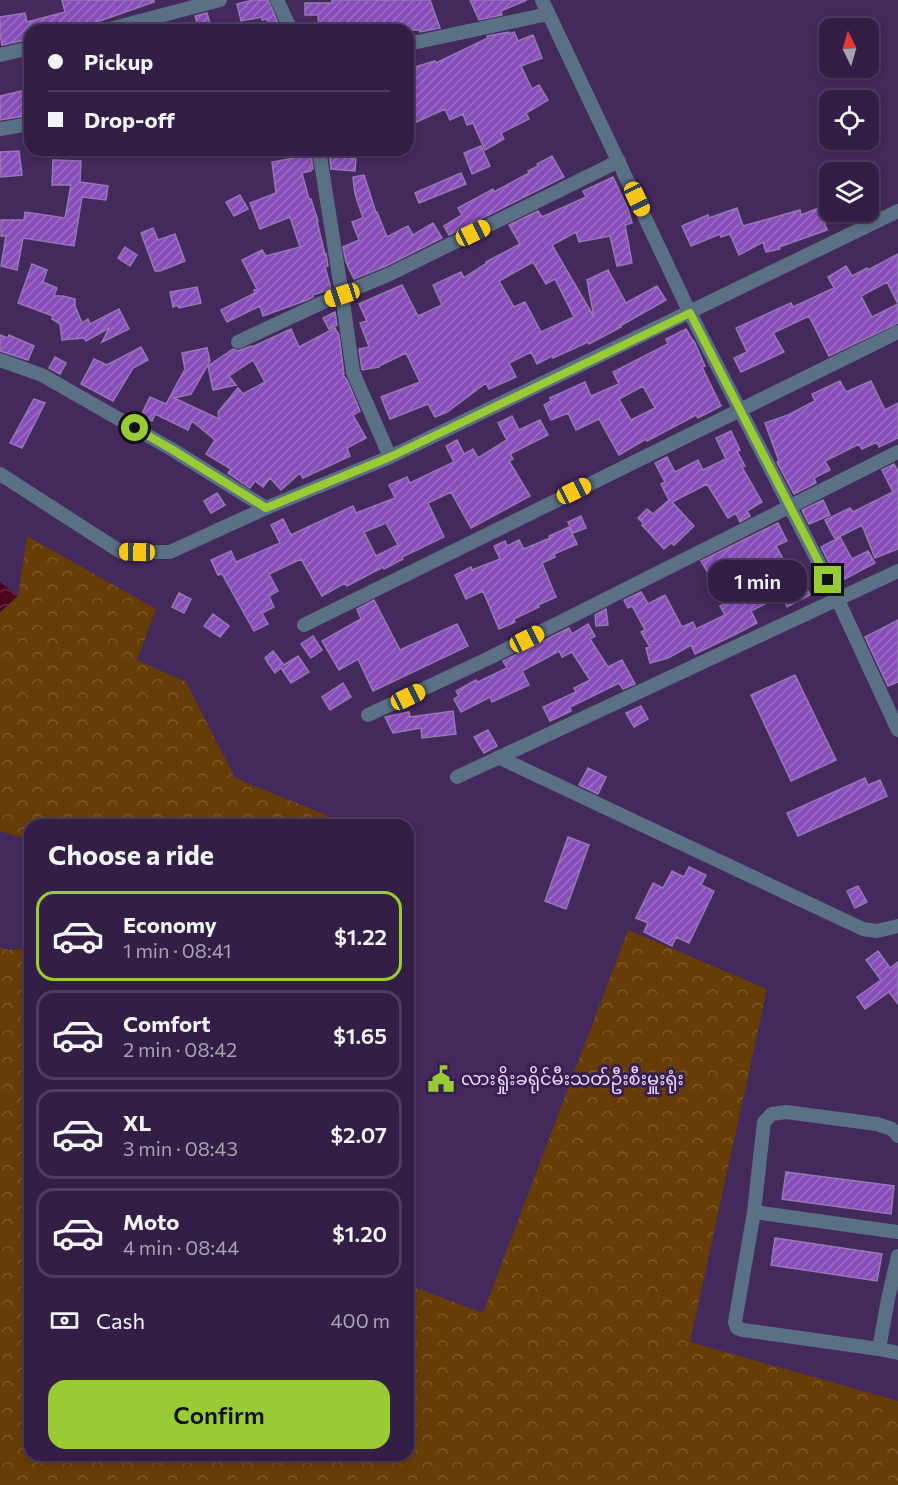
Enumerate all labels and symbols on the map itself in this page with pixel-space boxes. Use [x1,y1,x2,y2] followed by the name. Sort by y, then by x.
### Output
[819,18,879,78] north arrow
[621,179,653,219] car
[453,217,493,249] car
[322,281,362,309] car
[121,414,148,441] route start
[554,475,594,507] car
[119,543,155,561] car
[708,559,807,601] callout: 1 min
[814,566,841,593] route end
[507,623,547,655] car
[388,681,428,713] car
[426,1064,456,1094] public building icon: လားရှိုးခရိုင်မီးသတ်ဦးစီးမှူးရုံး
[461,1065,684,1094] place label: လားရှိုးခရိုင်မီးသတ်ဦးစီးမှူးရုံး

